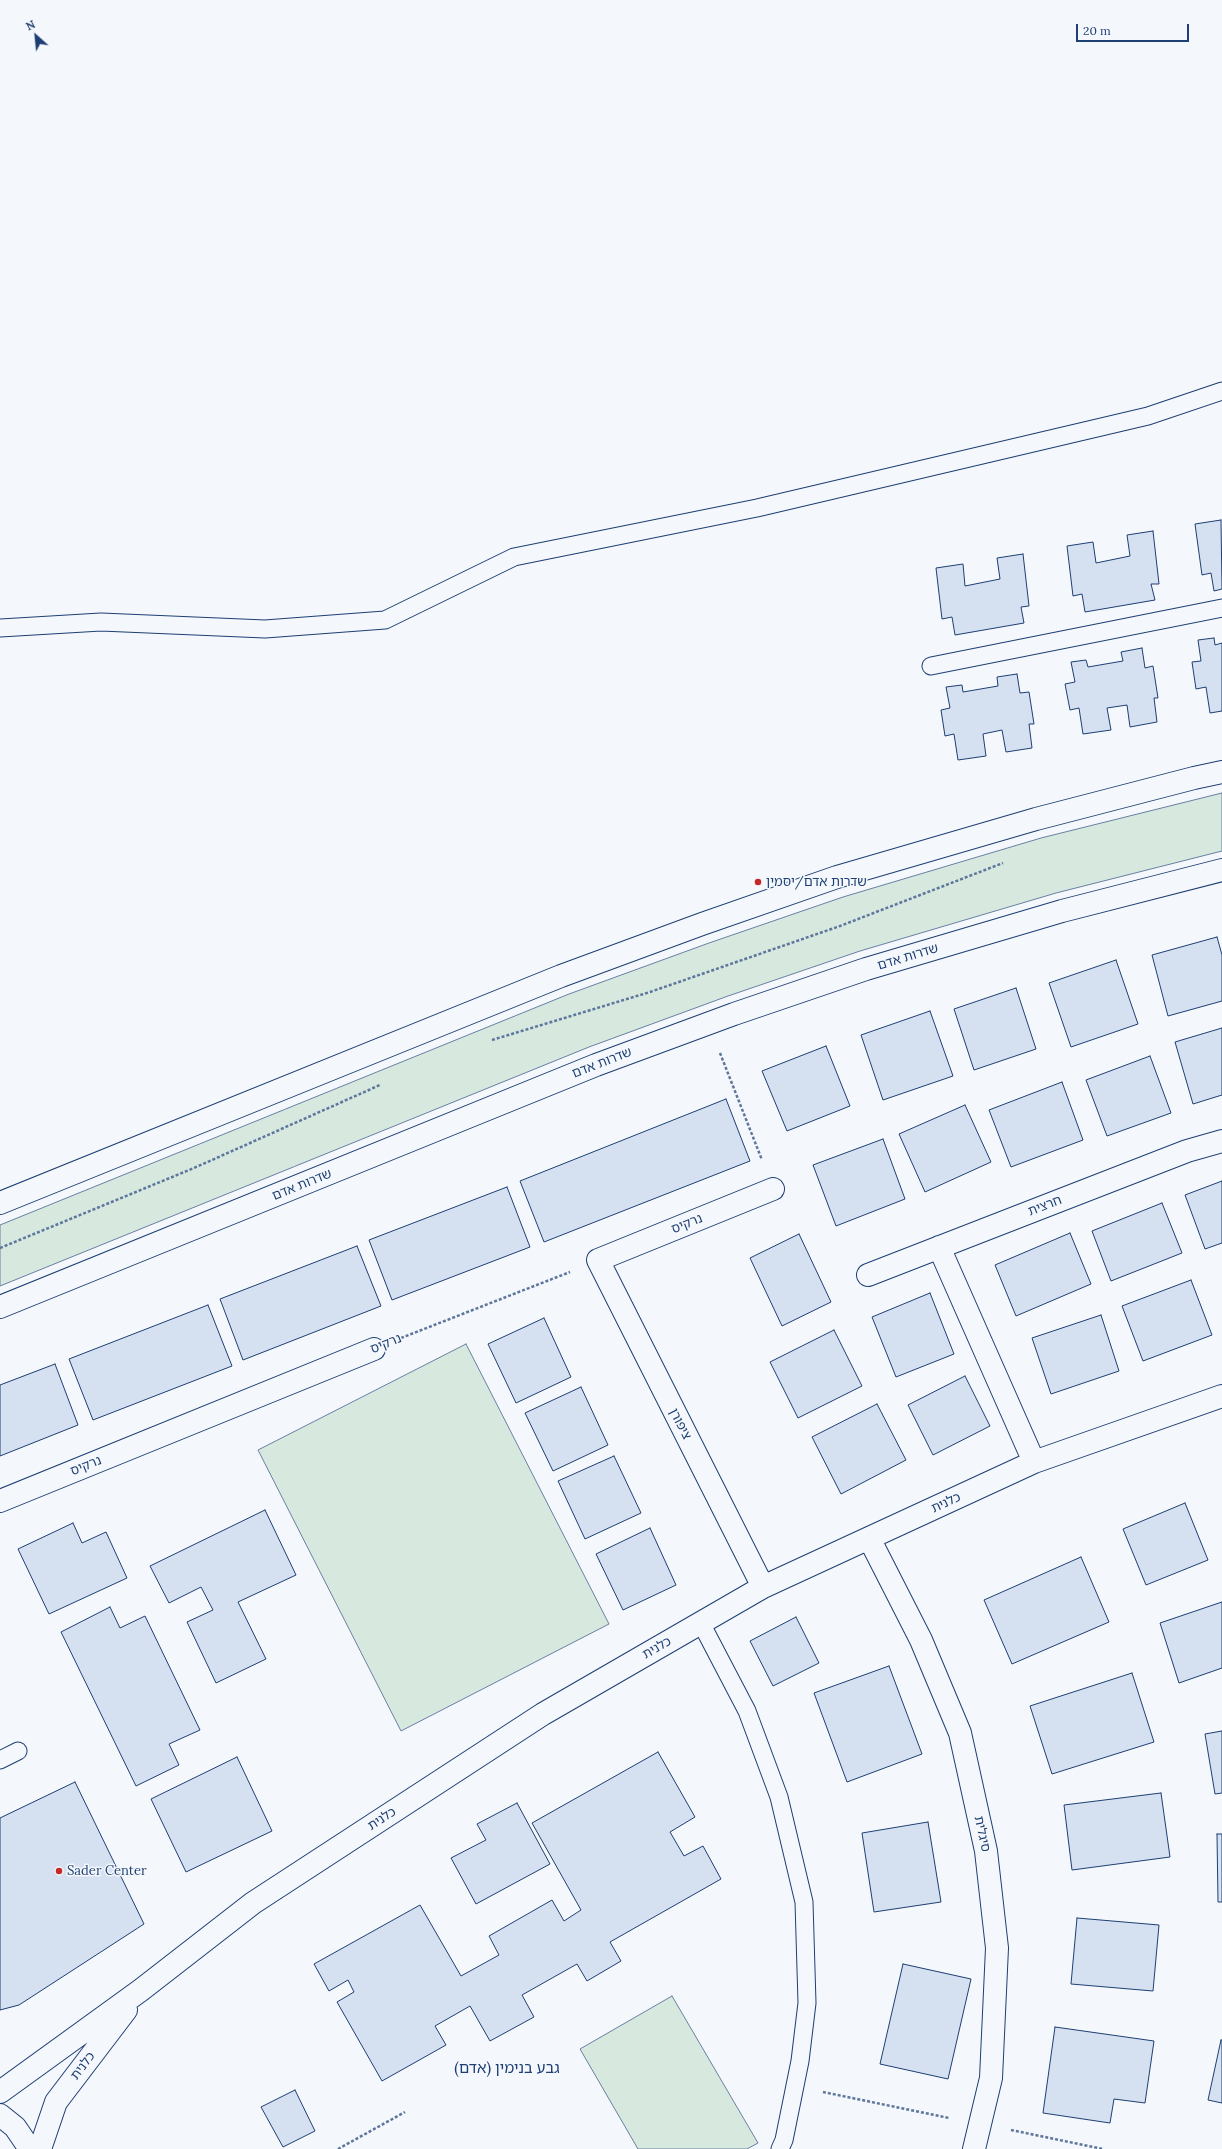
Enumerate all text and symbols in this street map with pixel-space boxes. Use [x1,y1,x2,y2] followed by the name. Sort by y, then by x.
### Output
[16,16,56,56] north arrow
[1078,16,1191,42] scale bar
[24,17,38,33] text: N
[1083,23,1111,38] text: 20 m
[766,874,867,890] place label: שדרות אדם/יסמין
[753,877,763,887] marker: שדרות אדם/יסמין
[876,940,940,974] street label: שדרות אדם
[570,1044,634,1082] street label: שדרות אדם
[270,1166,334,1204] street label: שדרות אדם
[1026,1192,1064,1220] street label: חרצית
[669,1211,705,1237] street label: נרקיס
[368,1331,404,1357] street label: נרקיס
[666,1406,694,1442] street label: ציפורן
[68,1453,104,1479] street label: נרקיס
[929,1489,963,1517] street label: כלנית
[640,1634,674,1662] street label: כלנית
[365,1804,399,1834] street label: כלנית
[971,1815,993,1853] street label: סיגלית
[67,1863,147,1879] place label: Sader Center
[54,1866,64,1876] marker: Sader Center
[68,2049,98,2083] street label: כלנית
[454,2060,560,2078] district label: גבע בנימין (אדם)

